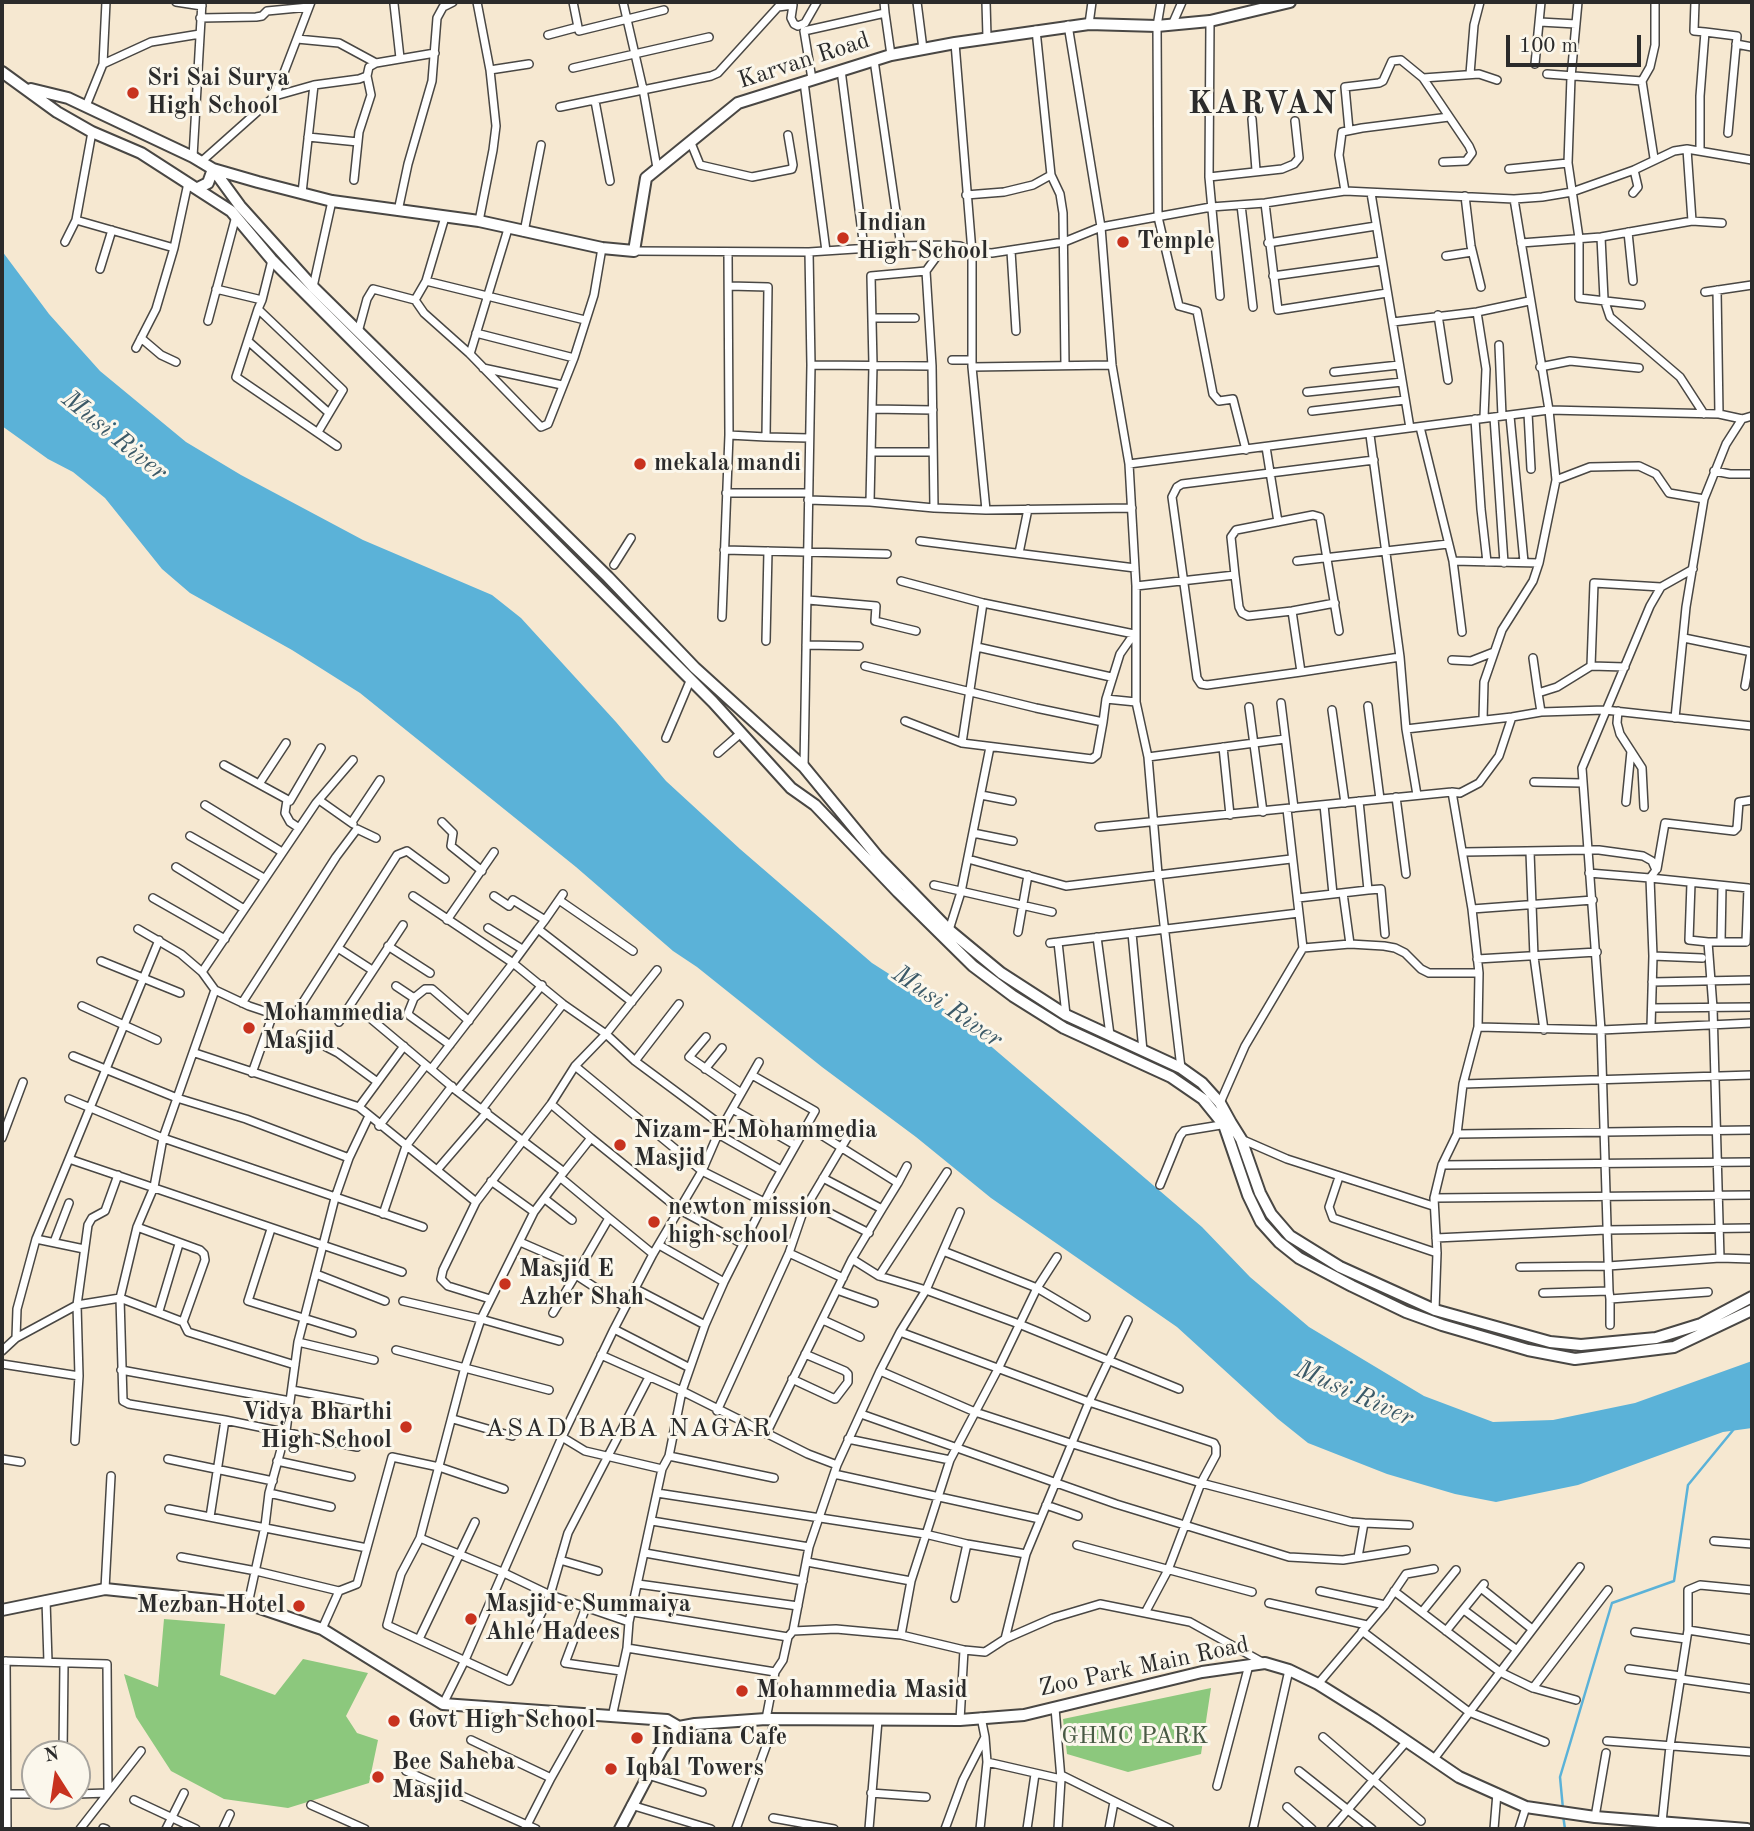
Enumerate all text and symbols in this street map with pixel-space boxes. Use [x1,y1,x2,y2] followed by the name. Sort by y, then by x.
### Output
[1509,21,1644,65] scale bar
[734,26,874,96] street label: Karvan Road
[1519,36,1578,57] text: 100 m
[147,65,289,121] place label: Sri Sai Surya High School
[125,85,141,101] marker: Sri Sai Surya High School
[1189,86,1337,124] district label: KARVAN
[857,210,988,266] place label: Indian High School
[1137,228,1215,256] place label: Temple
[835,230,851,246] marker: Indian High School
[1115,234,1131,250] marker: Temple
[55,384,173,488] water label: Musi River
[654,450,801,478] place label: mekala mandi
[632,456,648,472] marker: mekala mandi
[886,959,1008,1055] water label: Musi River
[263,1000,404,1056] place label: Mohammedia Masjid
[241,1020,257,1036] marker: Mohammedia Masjid
[634,1117,877,1173] place label: Nizam-E-Mohammedia Masjid
[612,1137,628,1153] marker: Nizam-E-Mohammedia Masjid
[668,1194,832,1250] place label: newton mission high school
[646,1214,662,1230] marker: newton mission high school
[519,1256,644,1312] place label: Masjid E Azher Shah
[497,1276,513,1292] marker: Masjid E Azher Shah
[1290,1354,1418,1434] water label: Musi River
[242,1399,392,1455] place label: Vidya Bharthi High School
[487,1413,771,1445] district label: ASAD BABA NAGAR
[398,1419,414,1435] marker: Vidya Bharthi High School
[485,1591,691,1647] place label: Masjid e Summaiya Ahle Hadees
[137,1592,285,1620] place label: Mezban Hotel
[291,1598,307,1614] marker: Mezban Hotel
[463,1611,479,1627] marker: Masjid e Summaiya Ahle Hadees
[1036,1631,1252,1703] street label: Zoo Park Main Road
[756,1677,968,1705] place label: Mohammedia Masid
[734,1683,750,1699] marker: Mohammedia Masid
[408,1707,595,1735] place label: Govt High School
[386,1713,402,1729] marker: Govt High School
[1061,1723,1209,1751] park label: GHMC PARK
[651,1724,787,1752] place label: Indiana Cafe
[629,1730,645,1746] marker: Indiana Cafe
[21,1740,91,1810] north arrow
[43,1745,61,1767] text: N
[392,1749,515,1805] place label: Bee Saheba Masjid
[625,1755,764,1783] place label: Iqbal Towers
[603,1761,619,1777] marker: Iqbal Towers
[370,1769,386,1785] marker: Bee Saheba Masjid

